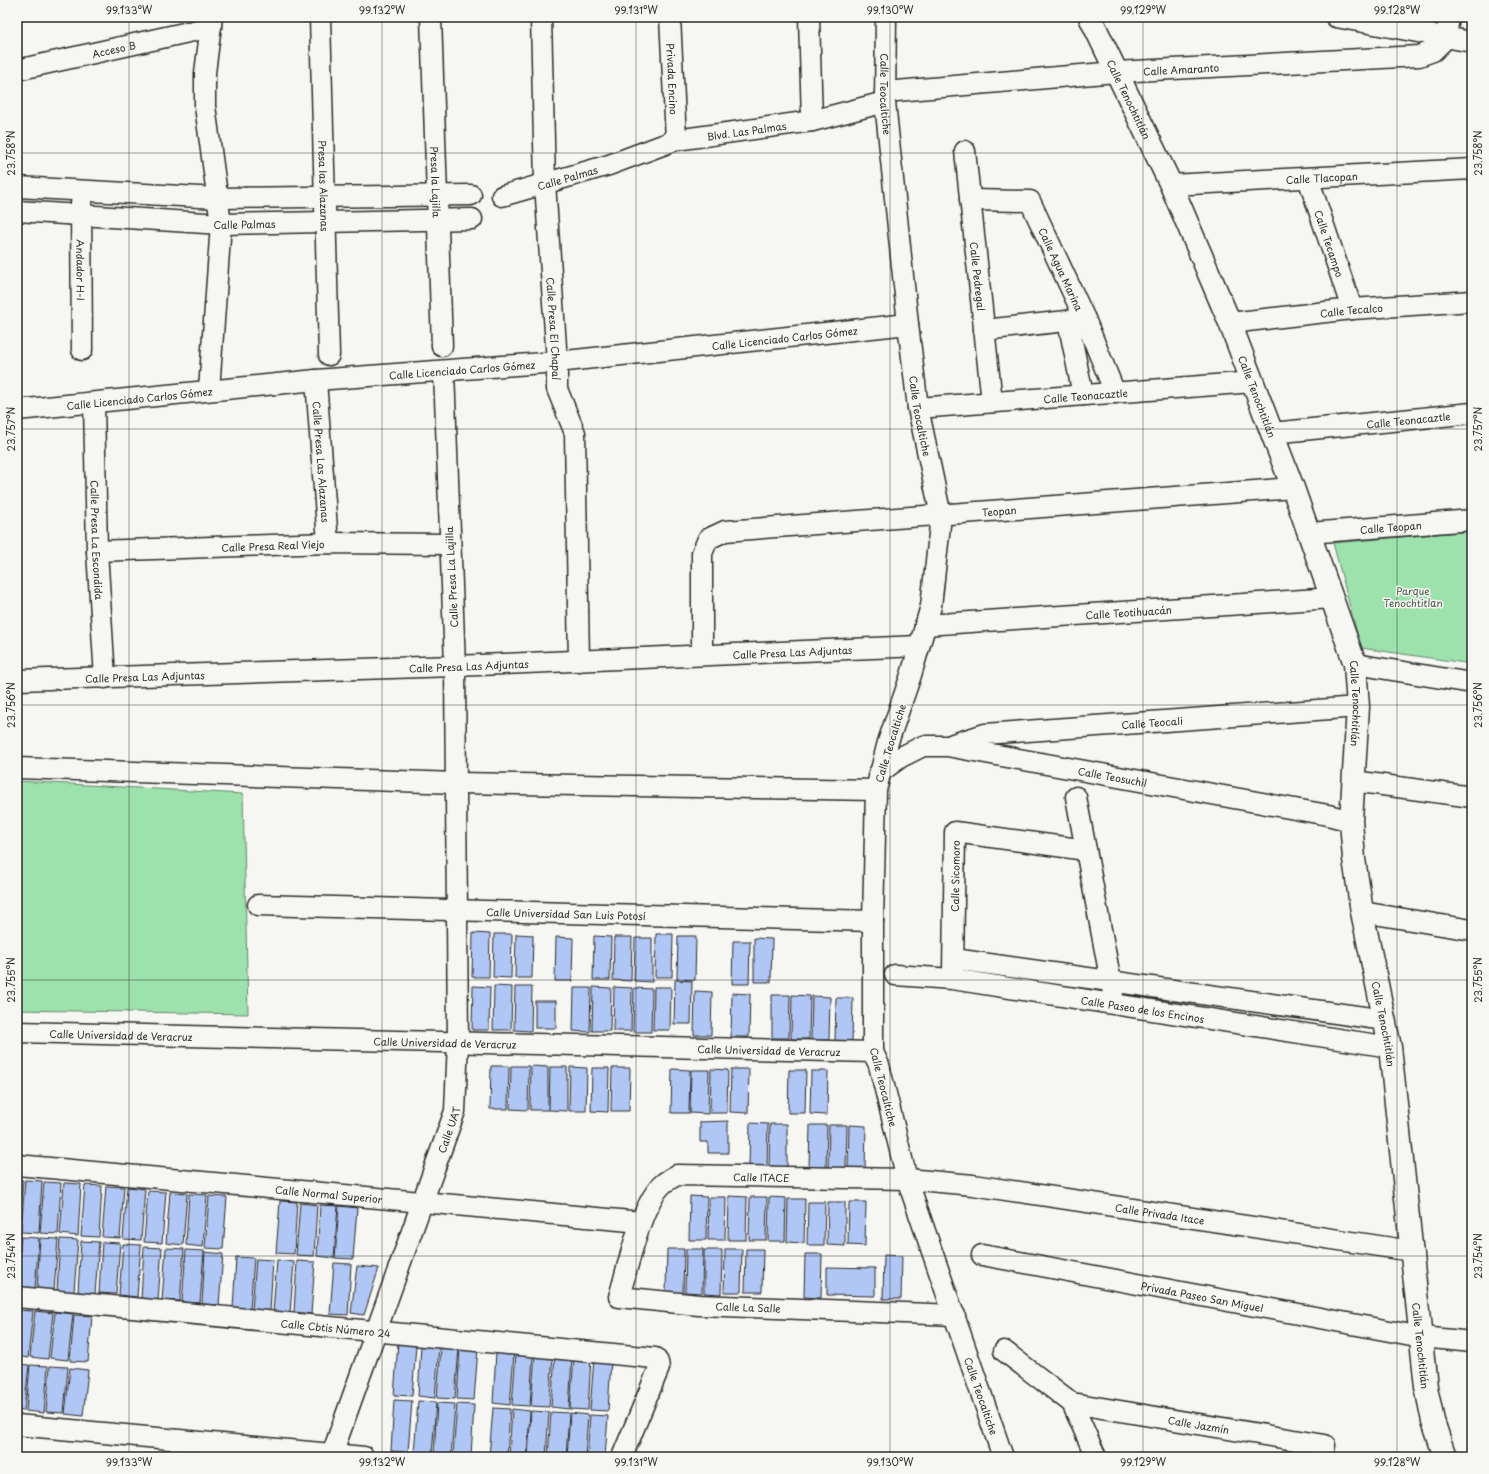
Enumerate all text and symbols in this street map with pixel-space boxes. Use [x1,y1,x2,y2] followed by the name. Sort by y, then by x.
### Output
[106,2,153,17] text: 99.133°W
[359,2,406,17] text: 99.132°W
[614,2,659,17] text: 99.131°W
[867,2,914,17] text: 99.130°W
[1120,2,1167,17] text: 99.129°W
[1374,2,1421,17] text: 99.128°W
[90,36,137,61] street label: Acceso B
[664,43,682,115] street label: Privada Encino
[877,53,896,135] street label: Calle Teocaltiche
[1104,57,1155,141] street label: Calle Tenochtitlán
[1143,59,1220,78] street label: Calle Amaranto
[706,117,787,143] street label: Blvd. Las Palmas
[3,130,18,176] text: 23.758°N
[1470,130,1485,176] text: 23.758°N
[316,140,333,232] street label: Presa las Alazanas
[428,146,445,218] street label: Presa la Lajilla
[535,161,600,193] street label: Calle Palmas
[1285,168,1358,186] street label: Calle Tlacopan
[1312,208,1348,279] street label: Calle Tecampo
[213,215,276,232] street label: Calle Palmas
[1036,225,1088,314] street label: Calle Agua Marina
[74,239,89,301] street label: Andador H-I
[967,241,990,312] street label: Calle Pedregal
[544,277,565,380] street label: Calle Presa El Chapal
[1319,299,1384,320] street label: Calle Tecalco
[711,322,858,353] street label: Calle Licenciado Carlos Gómez
[1235,353,1280,439] street label: Calle Tenochtitlán
[388,356,536,382] street label: Calle Licenciado Carlos Gómez
[907,375,936,457] street label: Calle Teocaltiche
[66,383,213,412] street label: Calle Licenciado Carlos Gómez
[1043,384,1128,406] street label: Calle Teonacaztle
[310,401,334,523] street label: Calle Presa Las Alazanas
[3,406,18,451] text: 23.757°N
[1470,406,1485,451] text: 23.757°N
[1366,408,1451,431] street label: Calle Teonacaztle
[88,480,108,601] street label: Calle Presa La Escondida
[981,501,1017,519] street label: Teopan
[1359,517,1422,536] street label: Calle Teopan
[441,526,461,628] street label: Calle Presa La Lajilla
[221,536,325,554] street label: Calle Presa Real Viejo
[1383,583,1443,610] park label: Parque Tenochtitlan
[1085,601,1172,622] street label: Calle Teotihuacán
[732,641,853,662] street label: Calle Presa Las Adjuntas
[409,655,530,675] street label: Calle Presa Las Adjuntas
[1347,658,1366,747] street label: Calle Tenochtitlán
[85,666,206,685] street label: Calle Presa Las Adjuntas
[3,682,18,728] text: 23.756°N
[1470,682,1485,728] text: 23.756°N
[871,702,909,784] street label: Calle Teocaltiche
[1121,712,1183,732] street label: Calle Teocali
[1077,762,1148,790] street label: Calle Teosuchil
[946,840,962,912] street label: Calle Sicomoro
[486,903,646,923] street label: Calle Universidad San Luis Potosí
[3,957,18,1003] text: 23.755°N
[1470,957,1485,1003] text: 23.755°N
[1369,980,1400,1067] street label: Calle Tenochtitlán
[1080,992,1206,1026] street label: Calle Paseo de los Encinos
[49,1025,193,1044] street label: Calle Universidad de Veracruz
[373,1033,517,1051] street label: Calle Universidad de Veracruz
[697,1040,841,1059] street label: Calle Universidad de Veracruz
[867,1046,901,1128] street label: Calle Teocaltiche
[433,1106,463,1155] street label: Calle UAT
[733,1168,790,1184] street label: Calle ITACE
[275,1181,383,1206] street label: Calle Normal Superior
[1114,1199,1206,1227] street label: Calle Privada Itace
[3,1233,18,1279] text: 23.754°N
[1470,1233,1485,1279] text: 23.754°N
[1140,1277,1265,1315] street label: Privada Paseo San Miguel
[715,1298,781,1316] street label: Calle La Salle
[1410,1302,1434,1390] street label: Calle Tenochtitlán
[280,1315,391,1340] street label: Calle Cbtis Número 24
[961,1355,1002,1437] street label: Calle Teocaltiche
[1167,1412,1231,1437] street label: Calle Jazmín
[106,1454,153,1469] text: 99.133°W
[359,1454,406,1469] text: 99.132°W
[614,1454,659,1469] text: 99.131°W
[867,1454,914,1469] text: 99.130°W
[1120,1454,1167,1469] text: 99.129°W
[1374,1454,1421,1469] text: 99.128°W

